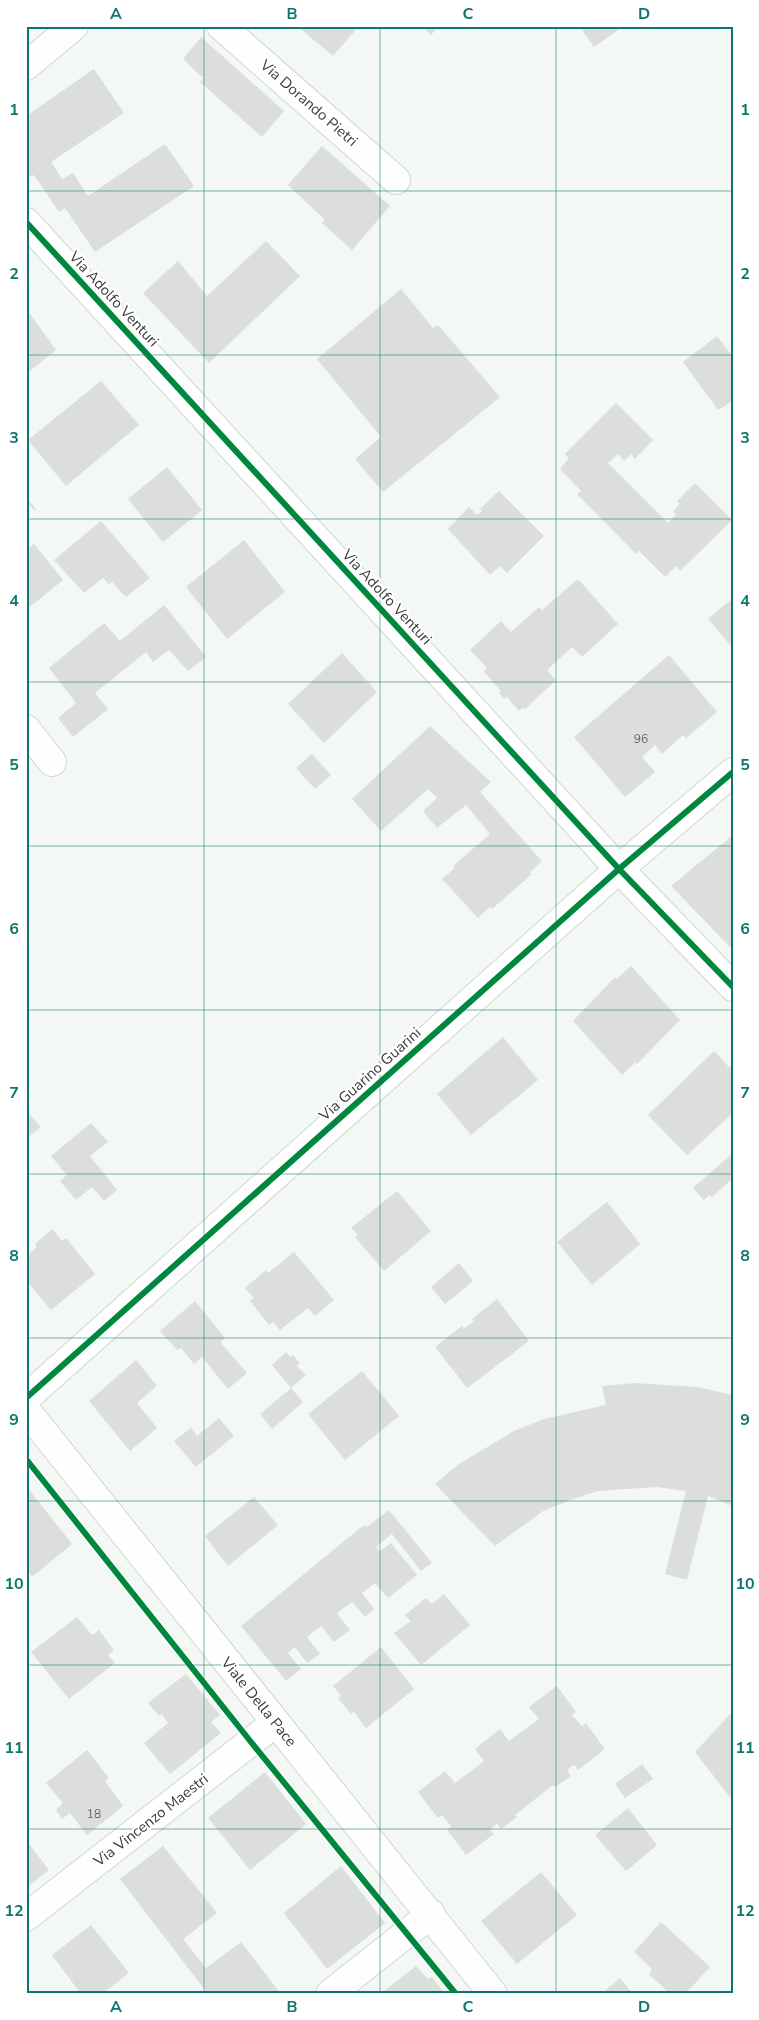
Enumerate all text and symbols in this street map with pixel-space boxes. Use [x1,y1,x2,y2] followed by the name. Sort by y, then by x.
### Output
[110,3,122,25] text: A
[286,3,298,25] text: B
[463,3,474,25] text: C
[638,3,650,25] text: D
[255,54,362,151] street label: Via Dorando Pietri
[9,99,19,121] text: 1
[740,99,750,121] text: 1
[64,246,163,351] street label: Via Adolfo Venturi
[9,263,19,285] text: 2
[740,263,750,285] text: 2
[9,427,19,449] text: 3
[740,427,750,449] text: 3
[337,544,436,649] street label: Via Adolfo Venturi
[9,590,19,612] text: 4
[740,590,750,612] text: 4
[634,731,648,747] house number: 96
[9,754,19,776] text: 5
[740,754,750,776] text: 5
[9,918,19,940] text: 6
[740,918,750,940] text: 6
[314,1023,425,1126] street label: Via Guarino Guarini
[9,1082,19,1104] text: 7
[740,1082,750,1104] text: 7
[9,1245,19,1267] text: 8
[740,1245,750,1267] text: 8
[9,1409,19,1431] text: 9
[740,1409,750,1431] text: 9
[4,1573,24,1595] text: 10
[735,1573,755,1595] text: 10
[216,1652,301,1751] street label: Viale Della Pace
[4,1737,24,1759] text: 11
[735,1737,755,1759] text: 11
[89,1769,212,1872] street label: Via Vincenzo Maestri
[87,1806,101,1822] house number: 18
[4,1900,24,1922] text: 12
[735,1900,755,1922] text: 12
[110,1996,122,2018] text: A
[286,1996,298,2018] text: B
[463,1996,474,2018] text: C
[638,1996,650,2018] text: D

